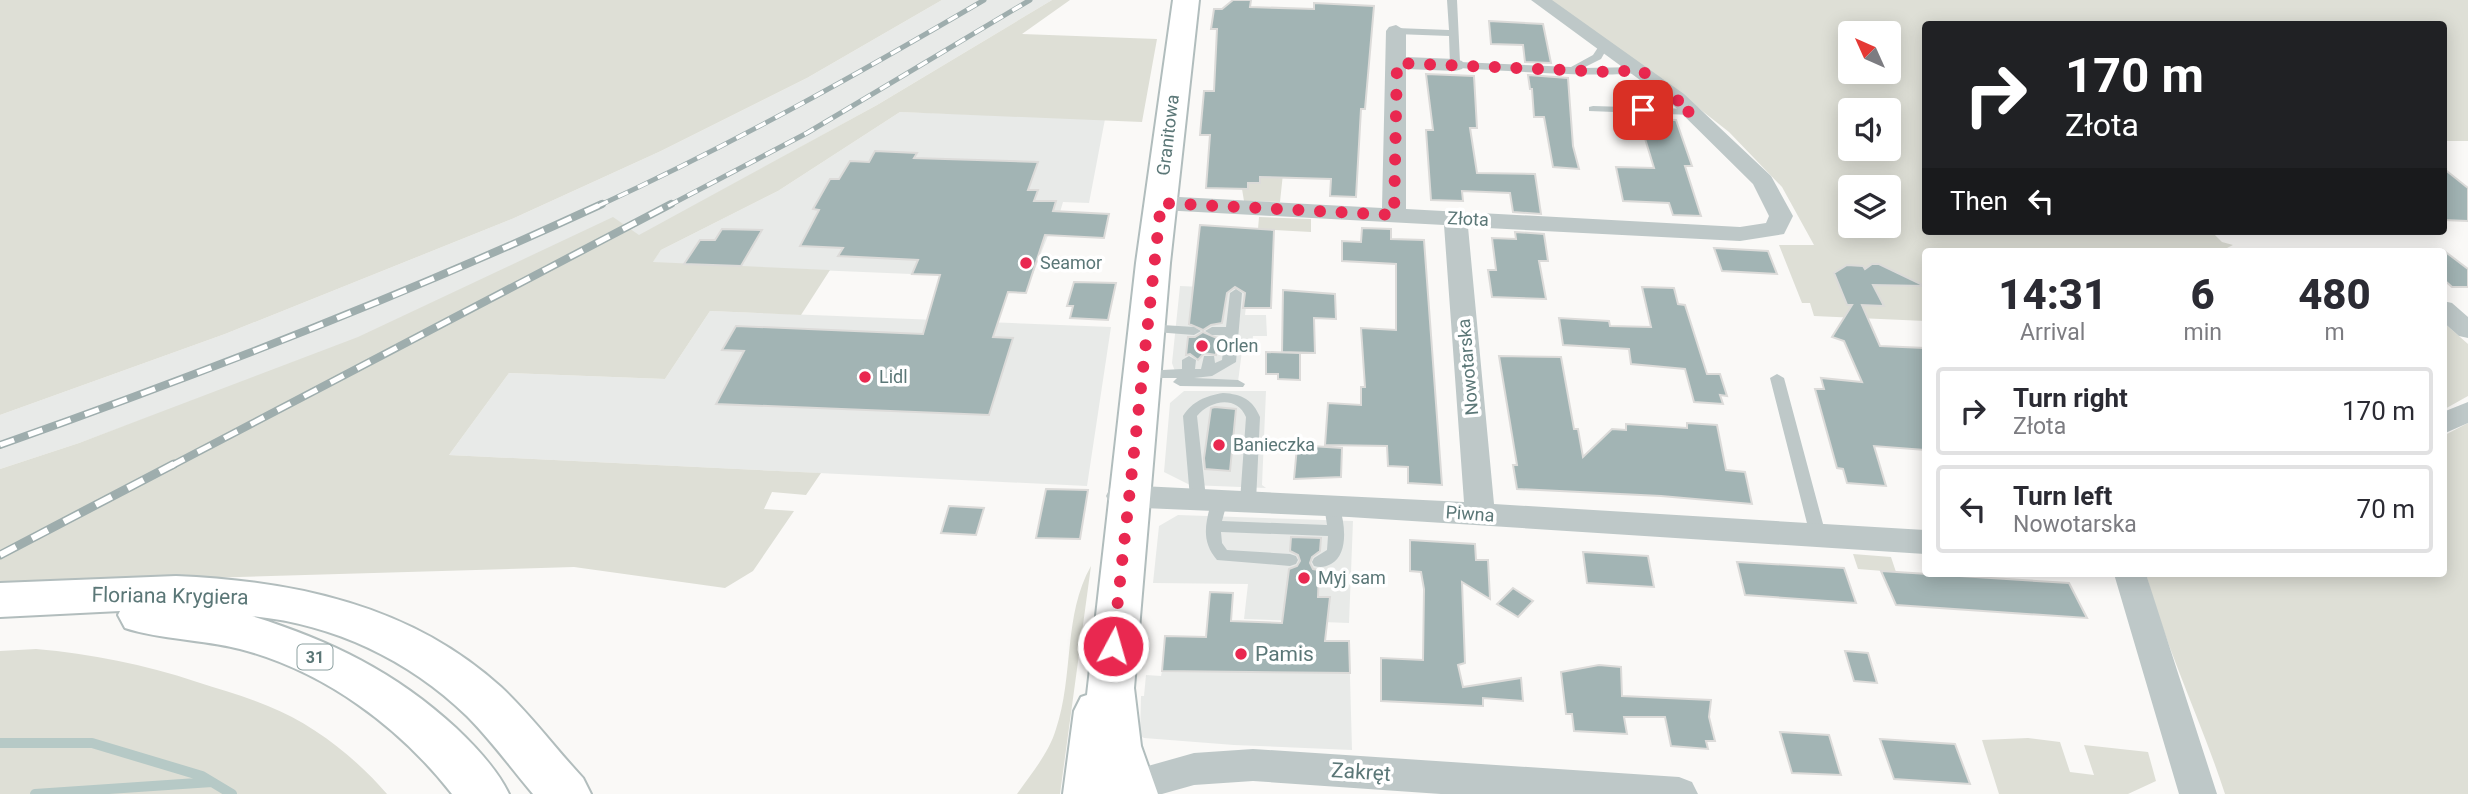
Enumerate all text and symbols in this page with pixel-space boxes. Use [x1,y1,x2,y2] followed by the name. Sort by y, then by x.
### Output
[1838,21,1900,84] north arrow
[1838,21,1901,238] map controls
[2065,47,2204,104] text: 170 m
[1950,49,2041,140] icon: right
[1613,80,1673,140] pin
[1624,91,1662,129] icon: arrive
[1152,93,1183,177] street label: Granitowa
[1838,98,1901,161] button: sound
[2065,106,2139,144] text: Złota
[1838,175,1901,238] button: layers
[2022,182,2060,220] icon: left
[1950,186,2008,216] text: Then
[1447,207,1489,230] street label: Złota
[1040,252,1102,273] place label: Seamor
[1018,255,1034,271] marker: Seamor
[1998,270,2107,319] text: 14:31
[2191,270,2215,319] text: 6
[2298,270,2371,319] text: 480
[1453,318,1482,416] street label: Nowotarska
[2020,319,2085,346] text: Arrival
[2183,319,2222,346] text: min
[2324,319,2345,346] text: m
[1216,335,1258,356] place label: Orlen
[1194,338,1210,354] marker: Orlen
[879,366,908,387] place label: Lidl
[857,369,873,385] marker: Lidl
[2013,383,2128,413] text: Turn right
[1954,392,1992,430] icon: right
[2342,396,2415,426] text: 170 m
[2013,413,2066,440] text: Złota
[1233,434,1315,455] place label: Banieczka
[1211,437,1227,453] marker: Banieczka
[2013,481,2112,511] text: Turn left
[1954,490,1992,528] icon: left
[2357,494,2415,524] text: 70 m
[1445,501,1495,526] street label: Piwna
[2013,511,2137,538] text: Nowotarska
[1318,567,1386,588] place label: Myj sam
[1296,570,1312,586] marker: Myj sam
[91,583,249,609] street label: Floriana Krygiera
[1076,609,1150,683] position arrow
[1255,642,1314,666] place label: Pamis
[298,644,332,670] road number: 31
[1233,646,1249,662] marker: Pamis
[1330,758,1392,786] street label: Zakręt

